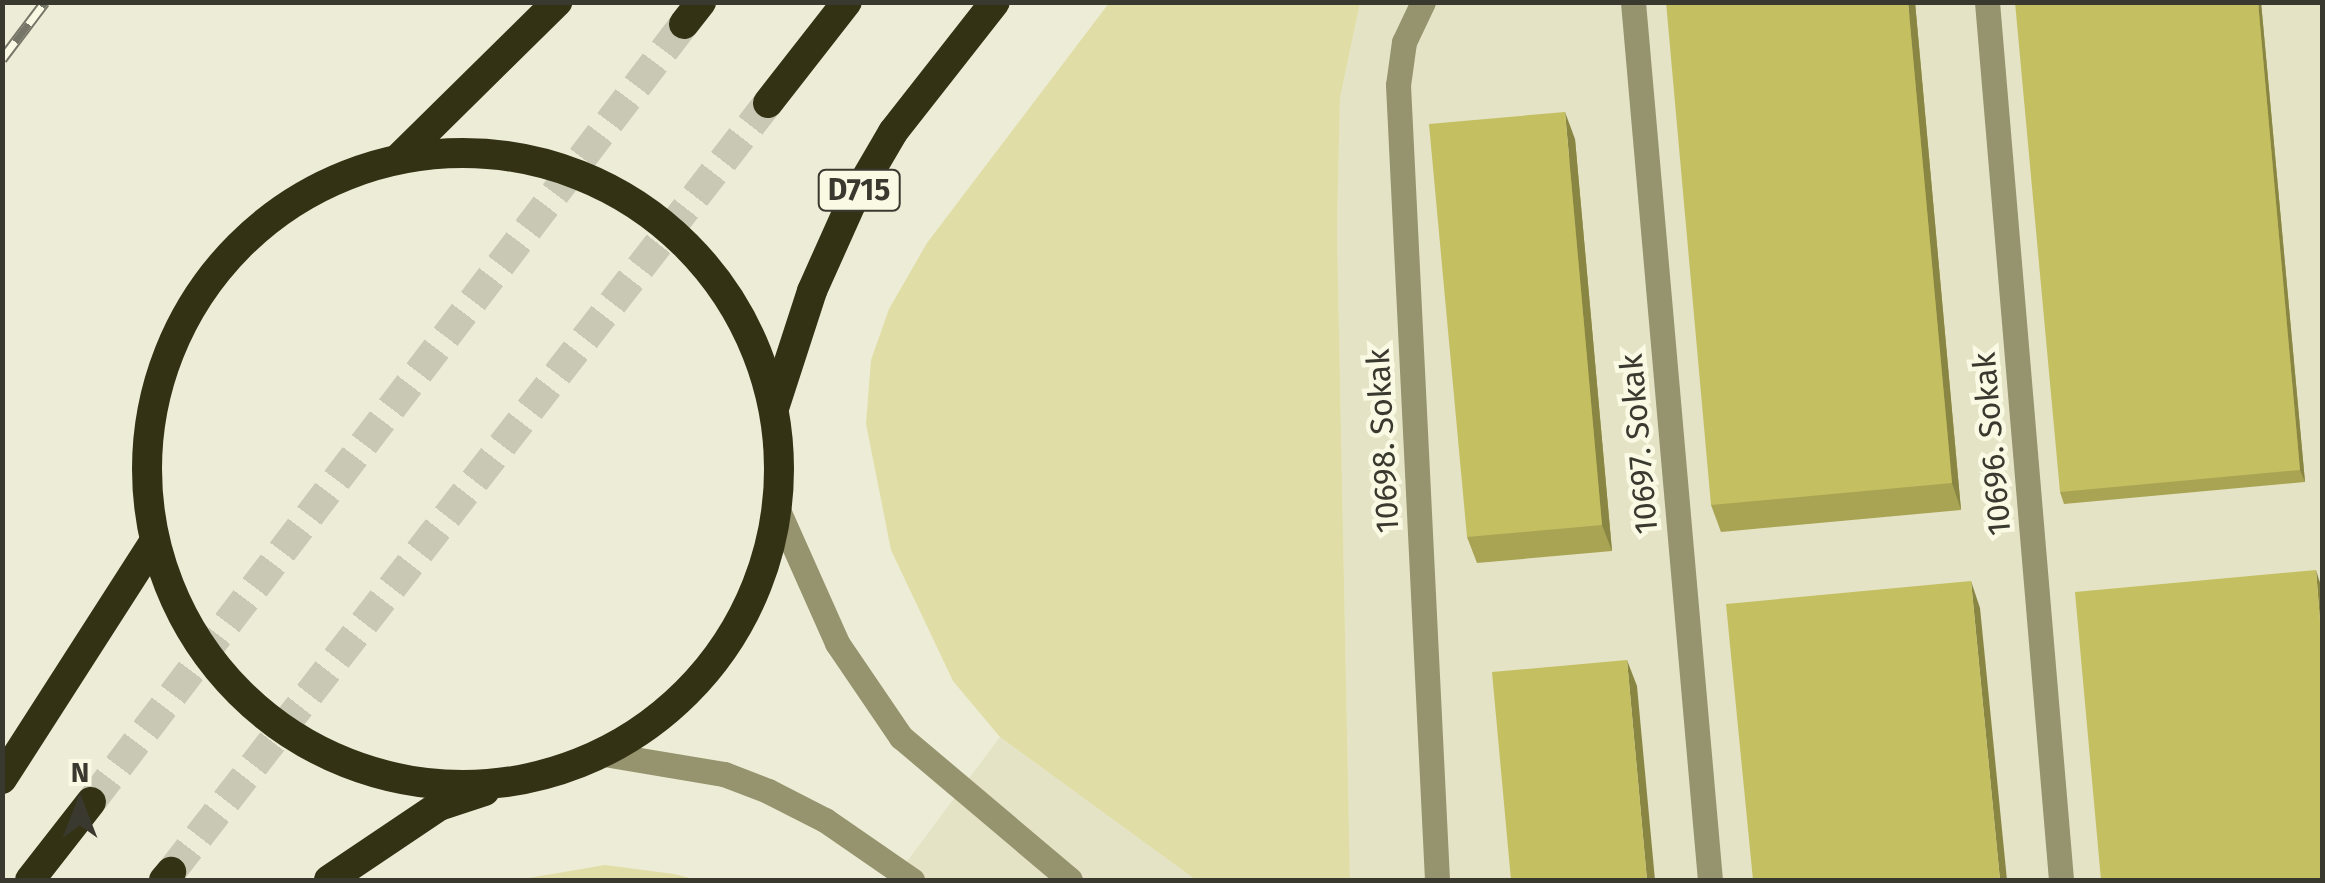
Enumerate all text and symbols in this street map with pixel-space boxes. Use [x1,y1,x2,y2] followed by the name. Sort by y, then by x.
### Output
[816,165,902,215] road number: D715
[1359,348,1407,534] street label: 10698. Sokak
[1965,351,2019,537] street label: 10696. Sokak
[1612,352,1666,536] street label: 10697. Sokak
[30,753,130,853] north arrow
[71,756,89,789] text: N

